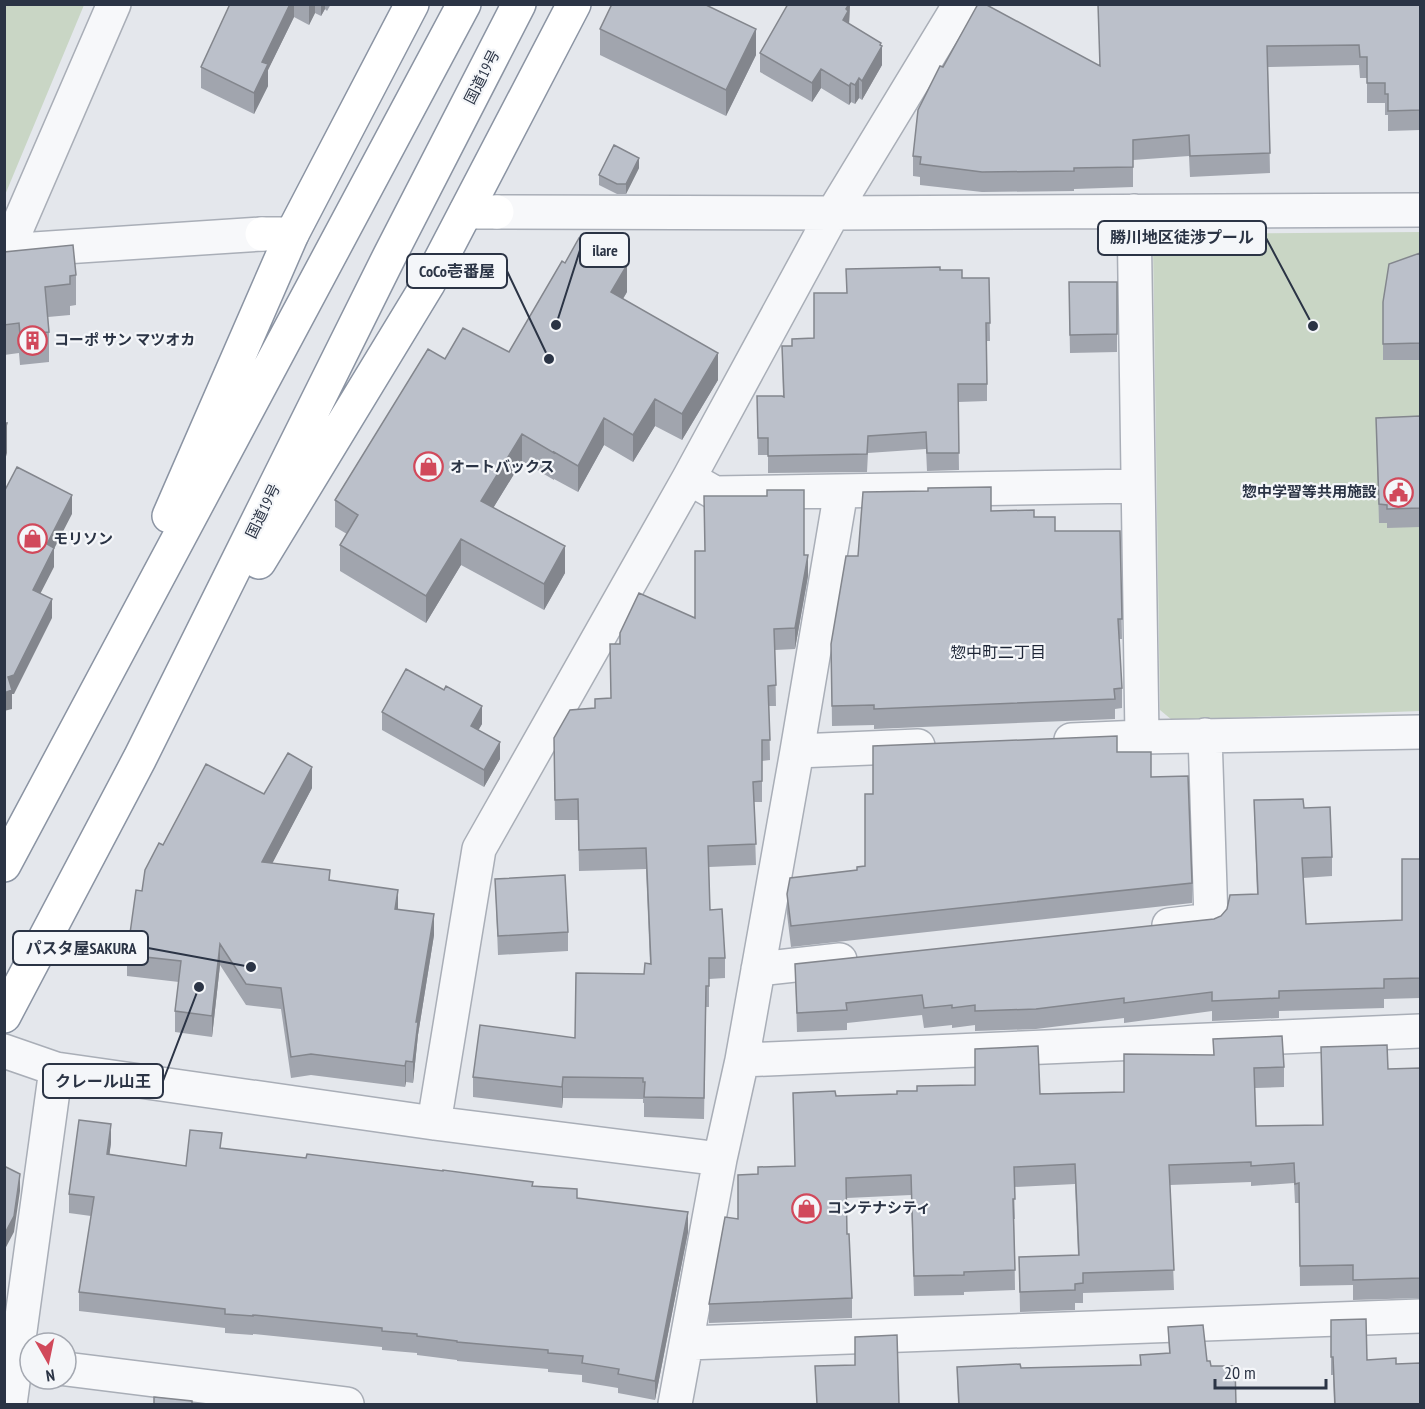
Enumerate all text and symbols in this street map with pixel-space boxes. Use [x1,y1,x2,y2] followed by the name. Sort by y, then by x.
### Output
[460,46,503,107] street label: 国道19号
[1098,221,1266,255] callout: 勝川地区徒渉プール
[1110,227,1254,247] text: 勝川地区徒渉プール
[580,233,629,267] callout: ilare
[592,240,618,260] text: ilare
[407,254,507,288] callout: CoCo壱番屋
[419,261,495,281] text: CoCo壱番屋
[17,324,49,356] building icon: コーポ サン マツオカ
[54,330,195,349] place label: コーポ サン マツオカ
[413,451,445,483] shop icon: オートバックス
[450,457,555,476] place label: オートバックス
[1382,476,1414,508] public building icon: 惣中学習等共用施設
[241,480,284,541] street label: 国道19号
[1242,482,1377,501] place label: 惣中学習等共用施設
[16,523,48,555] shop icon: モリソン
[53,529,113,548] place label: モリソン
[950,642,1046,662] district label: 惣中町二丁目
[13,931,148,965] callout: パスタ屋SAKURA
[25,938,138,958] text: パスタ屋SAKURA
[43,1064,163,1098] callout: クレール山王
[55,1071,151,1091] text: クレール山王
[790,1192,822,1224] shop icon: コンテナシティ
[827,1198,931,1217] place label: コンテナシティ
[18,1331,78,1391] north arrow
[1215,1352,1326,1390] scale bar
[1224,1361,1256,1384] text: 20 m
[45,1365,56,1386] text: N

